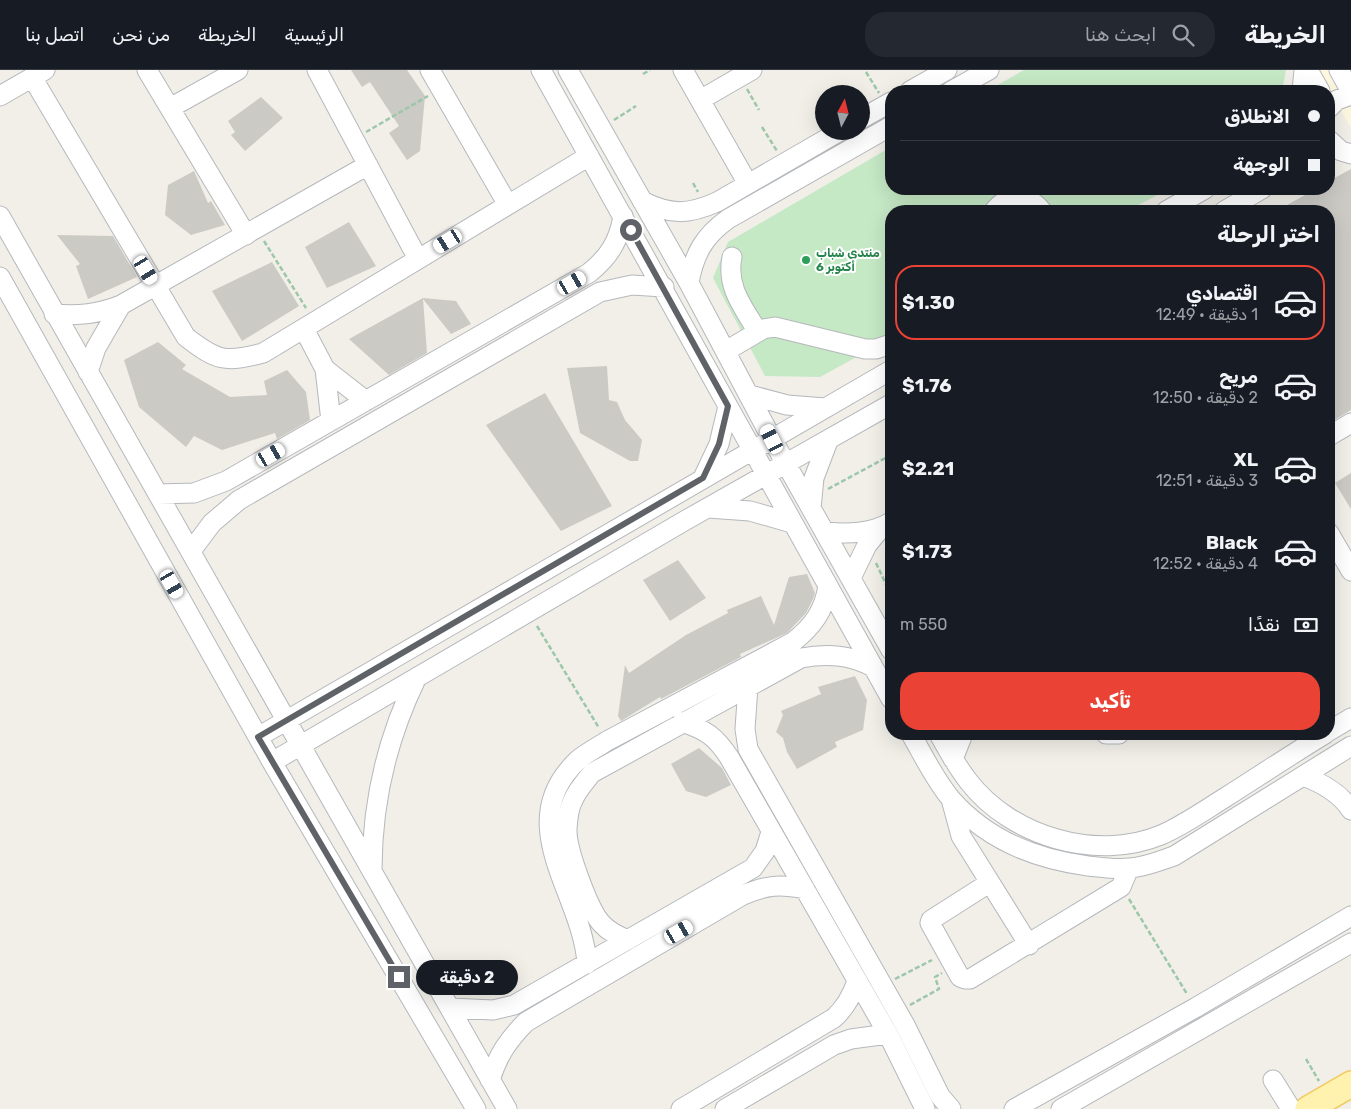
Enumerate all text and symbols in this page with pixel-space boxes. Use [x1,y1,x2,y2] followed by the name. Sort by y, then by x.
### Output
[865,12,1215,57] search box
[1169,21,1197,49] icon: search
[1245,21,1326,49] text: الخريطة
[1085,23,1157,46] text: ابحث هنا
[25,24,84,46] text: اتصل بنا
[112,24,170,46] text: من نحن
[198,24,256,46] text: الخريطة
[284,24,344,46] text: الرئيسية
[815,85,870,140] north arrow
[815,85,870,140] map controls
[1224,105,1290,128] text: الانطلاق
[1233,153,1290,176] text: الوجهة
[620,219,642,241] route start
[1217,221,1320,248] text: اختر الرحلة
[431,227,464,255] car
[816,246,880,274] place label: منتدى شباب 6 أكتوبر
[131,253,160,287] car
[800,254,812,266] marker: منتدى شباب 6 أكتوبر
[555,269,588,297] car
[1273,280,1318,325] icon: car
[1186,282,1258,305] text: اقتصادي
[902,291,955,314] text: $1.30
[1156,305,1258,324] text: 1 دقيقة · 12:49
[1273,363,1318,408] icon: car
[1219,365,1258,388] text: مريح
[902,374,952,397] text: $1.76
[1153,388,1258,407] text: 2 دقيقة · 12:50
[758,422,785,456] car
[254,441,287,469] car
[1273,446,1318,491] icon: car
[1234,448,1258,471] text: XL
[902,457,954,480] text: $2.21
[1156,471,1258,490] text: 3 دقيقة · 12:51
[1273,529,1318,574] icon: car
[1206,531,1258,554] text: Black
[902,540,952,563] text: $1.73
[1153,554,1258,573] text: 4 دقيقة · 12:52
[158,567,185,601] car
[1292,611,1320,639] icon: cash
[1248,613,1280,636] text: نقدًا
[900,615,947,634] text: 550 m
[900,672,1320,730] button: تأكيد
[662,918,695,946] car
[416,960,519,994] callout: 2 دقيقة
[388,966,410,988] route end
[440,968,494,987] text: 2 دقيقة

